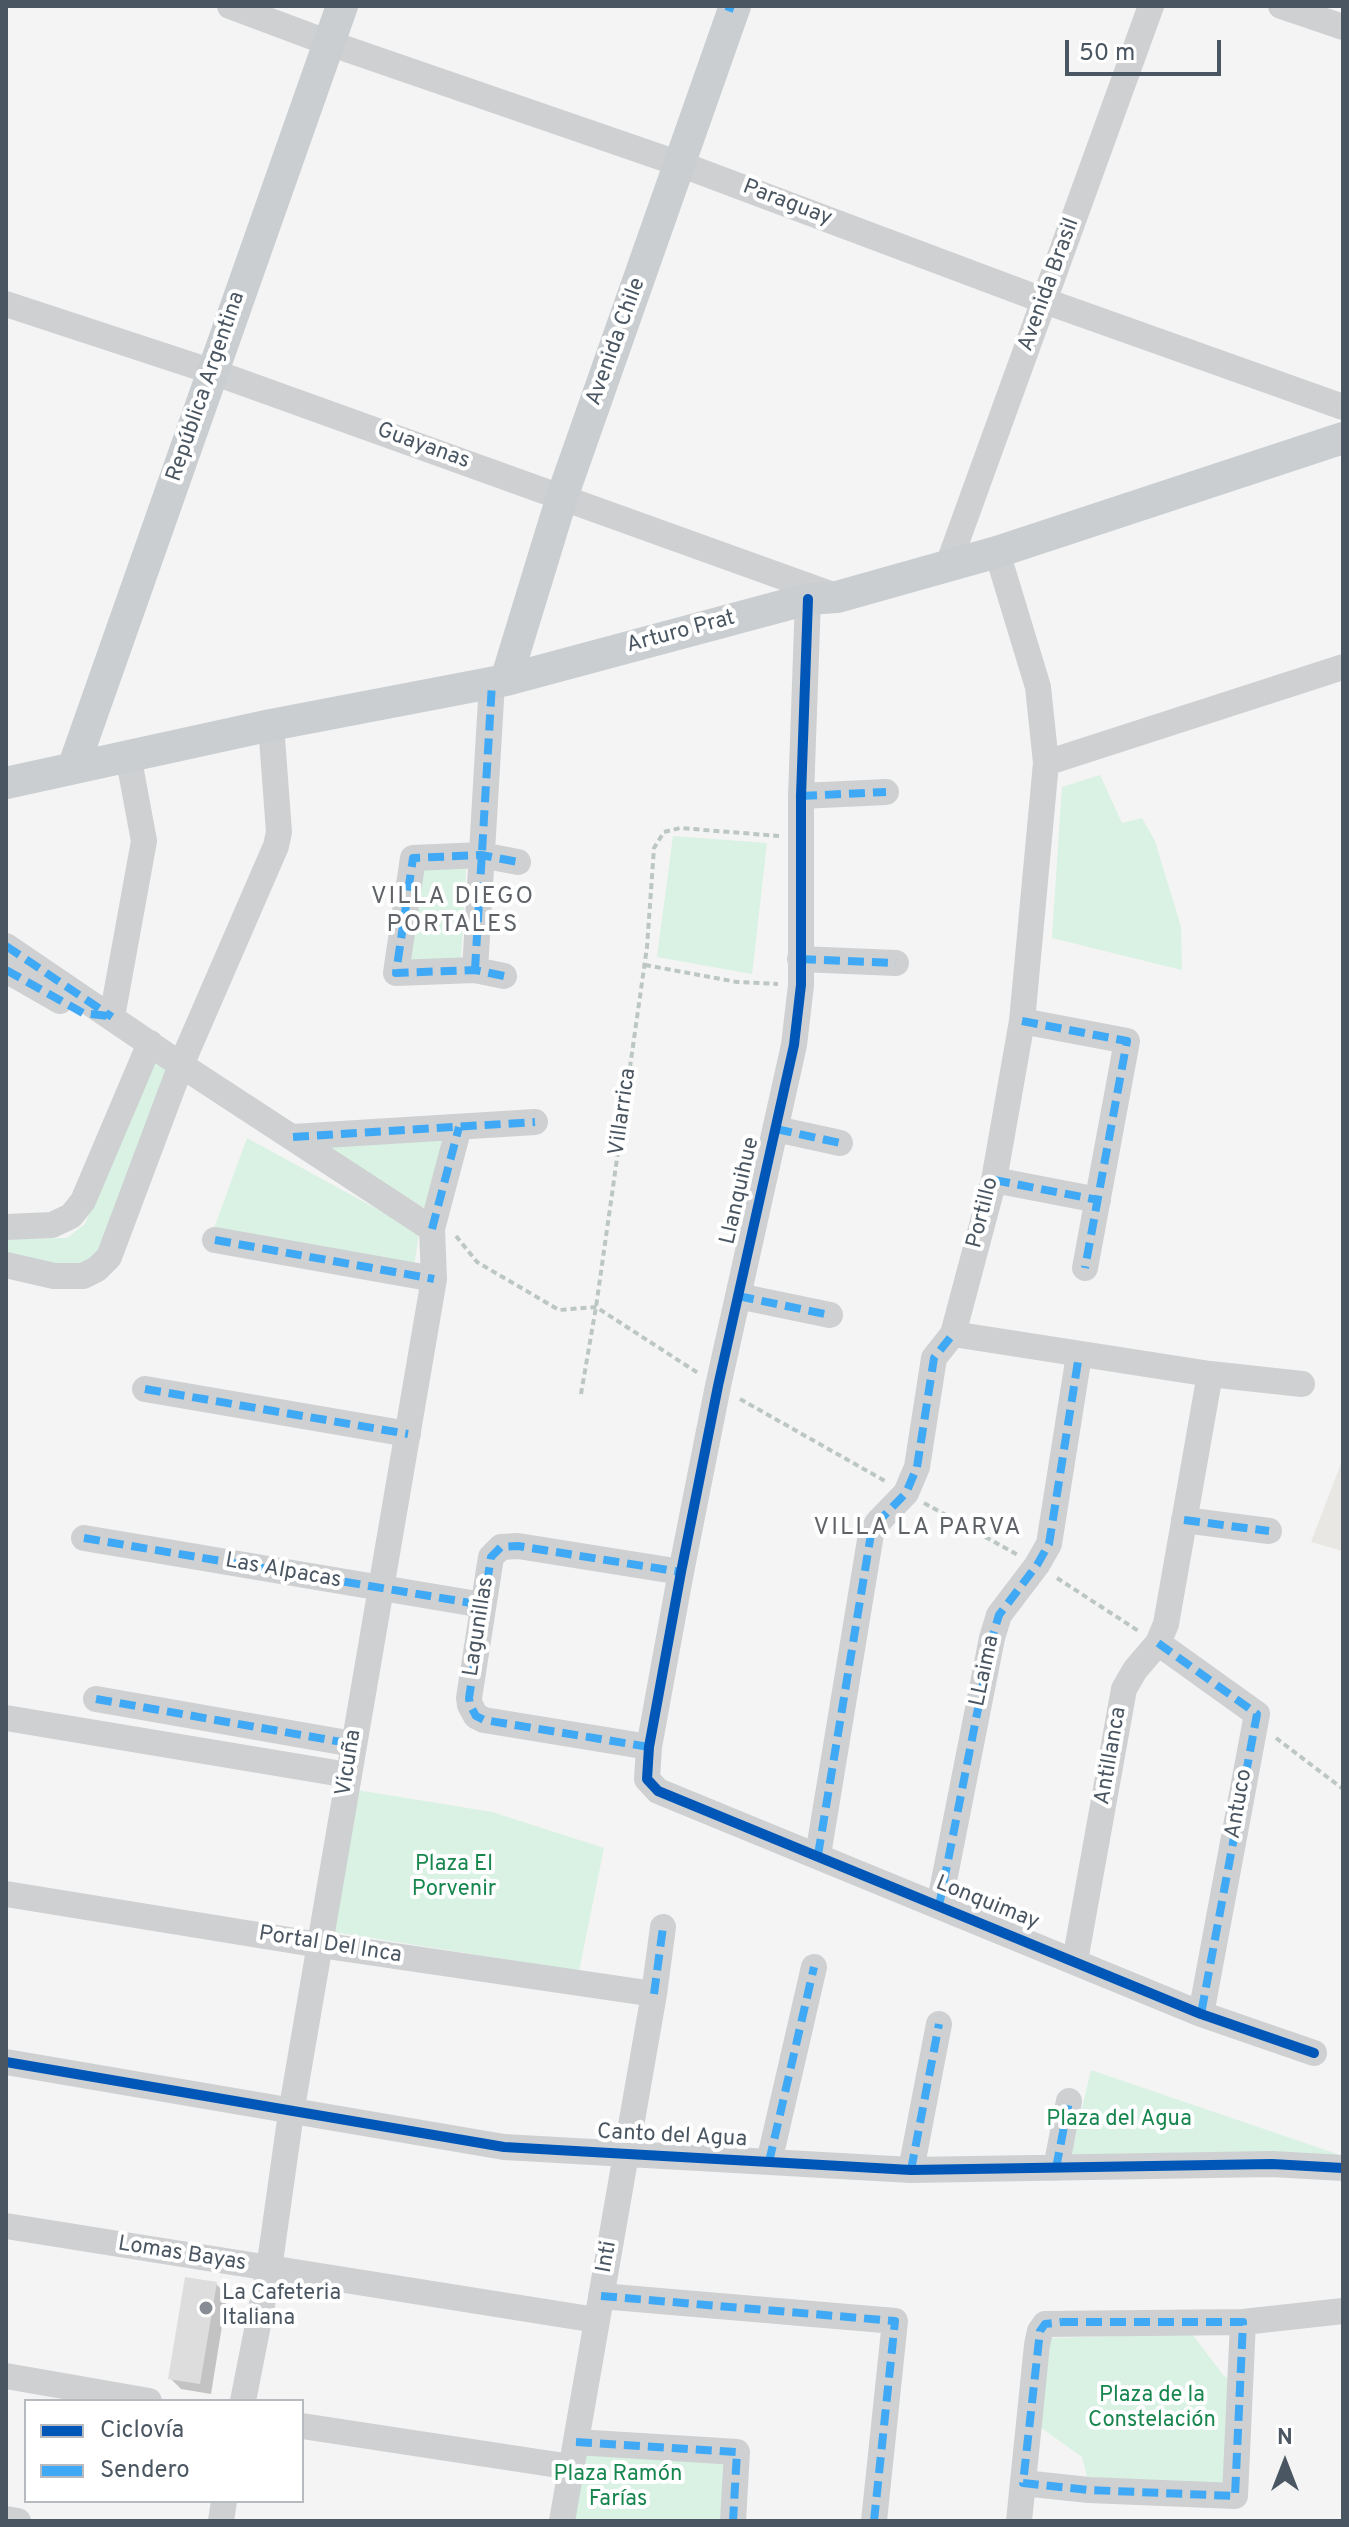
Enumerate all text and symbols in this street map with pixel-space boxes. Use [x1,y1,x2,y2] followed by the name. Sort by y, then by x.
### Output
[1069,24,1225,74] scale bar
[1079,39,1135,69] text: 50 m
[739,175,835,233] street label: Paraguay
[1014,215,1086,355] street label: Avenida Brasil
[582,275,652,409] street label: Avenida Chile
[162,289,252,485] street label: República Argentina
[373,418,473,476] street label: Guayanas
[624,606,738,660] street label: Arturo Prat
[371,884,535,940] district label: VILLA DIEGO PORTALES
[605,1067,643,1157] street label: Villarrica
[716,1135,766,1247] street label: Llanquihue
[962,1175,1006,1251] street label: Portillo
[814,1515,1022,1543] district label: VILLA LA PARVA
[223,1549,343,1595] street label: Las Alpacas
[459,1575,501,1679] street label: Lagunillas
[966,1633,1006,1709] street label: LLaima
[1090,1705,1134,1807] street label: Antillanca
[332,1728,368,1798] street label: Vicuña
[1221,1767,1259,1841] street label: Antuco
[412,1853,496,1904] park label: Plaza El Porvenir
[931,1871,1043,1937] street label: Lonquimay
[257,1922,403,1970] street label: Portal Del Inca
[1046,2108,1192,2134] park label: Plaza del Agua
[596,2120,748,2154] street label: Canto del Agua
[116,2232,248,2278] street label: Lomas Bayas
[592,2239,624,2275] street label: Inti
[222,2282,341,2334] place label: La Cafeteria Italiana
[197,2299,215,2317] marker: La Cafeteria Italiana
[1088,2384,1216,2436] park label: Plaza de la Constelación
[24,2399,304,2503] legend
[100,2416,184,2446] text: Ciclovía
[1245,2423,1325,2503] north arrow
[1277,2425,1293,2452] text: N
[100,2456,190,2486] text: Sendero
[554,2463,682,2514] park label: Plaza Ramón Farías

